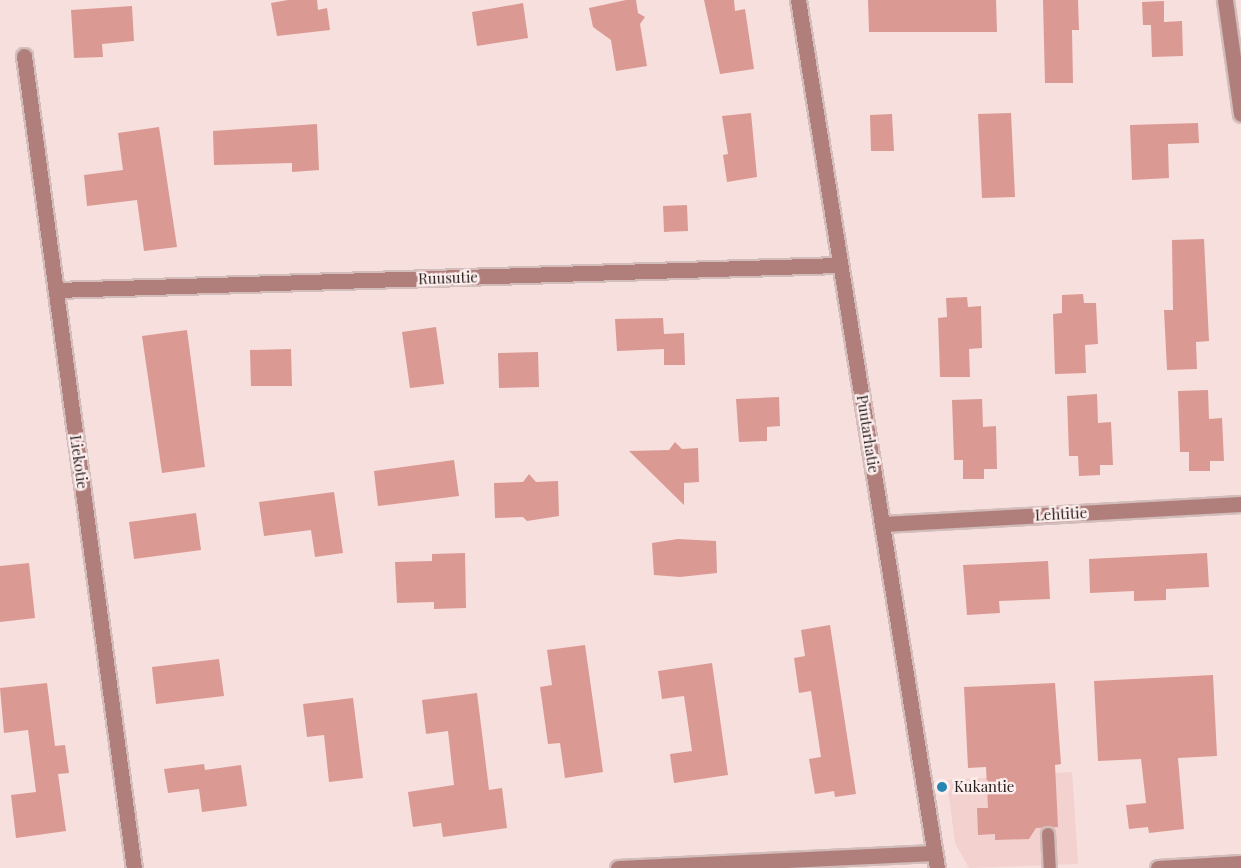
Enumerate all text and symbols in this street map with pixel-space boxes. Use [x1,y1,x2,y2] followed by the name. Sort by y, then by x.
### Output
[418,268,478,288] street label: Ruusutie
[853,394,883,474] street label: Puutarhatie
[66,434,92,490] street label: Liekotie
[1034,504,1088,524] street label: Lehtitie
[954,778,1014,796] place label: Kukantie
[935,780,949,794] marker: Kukantie

